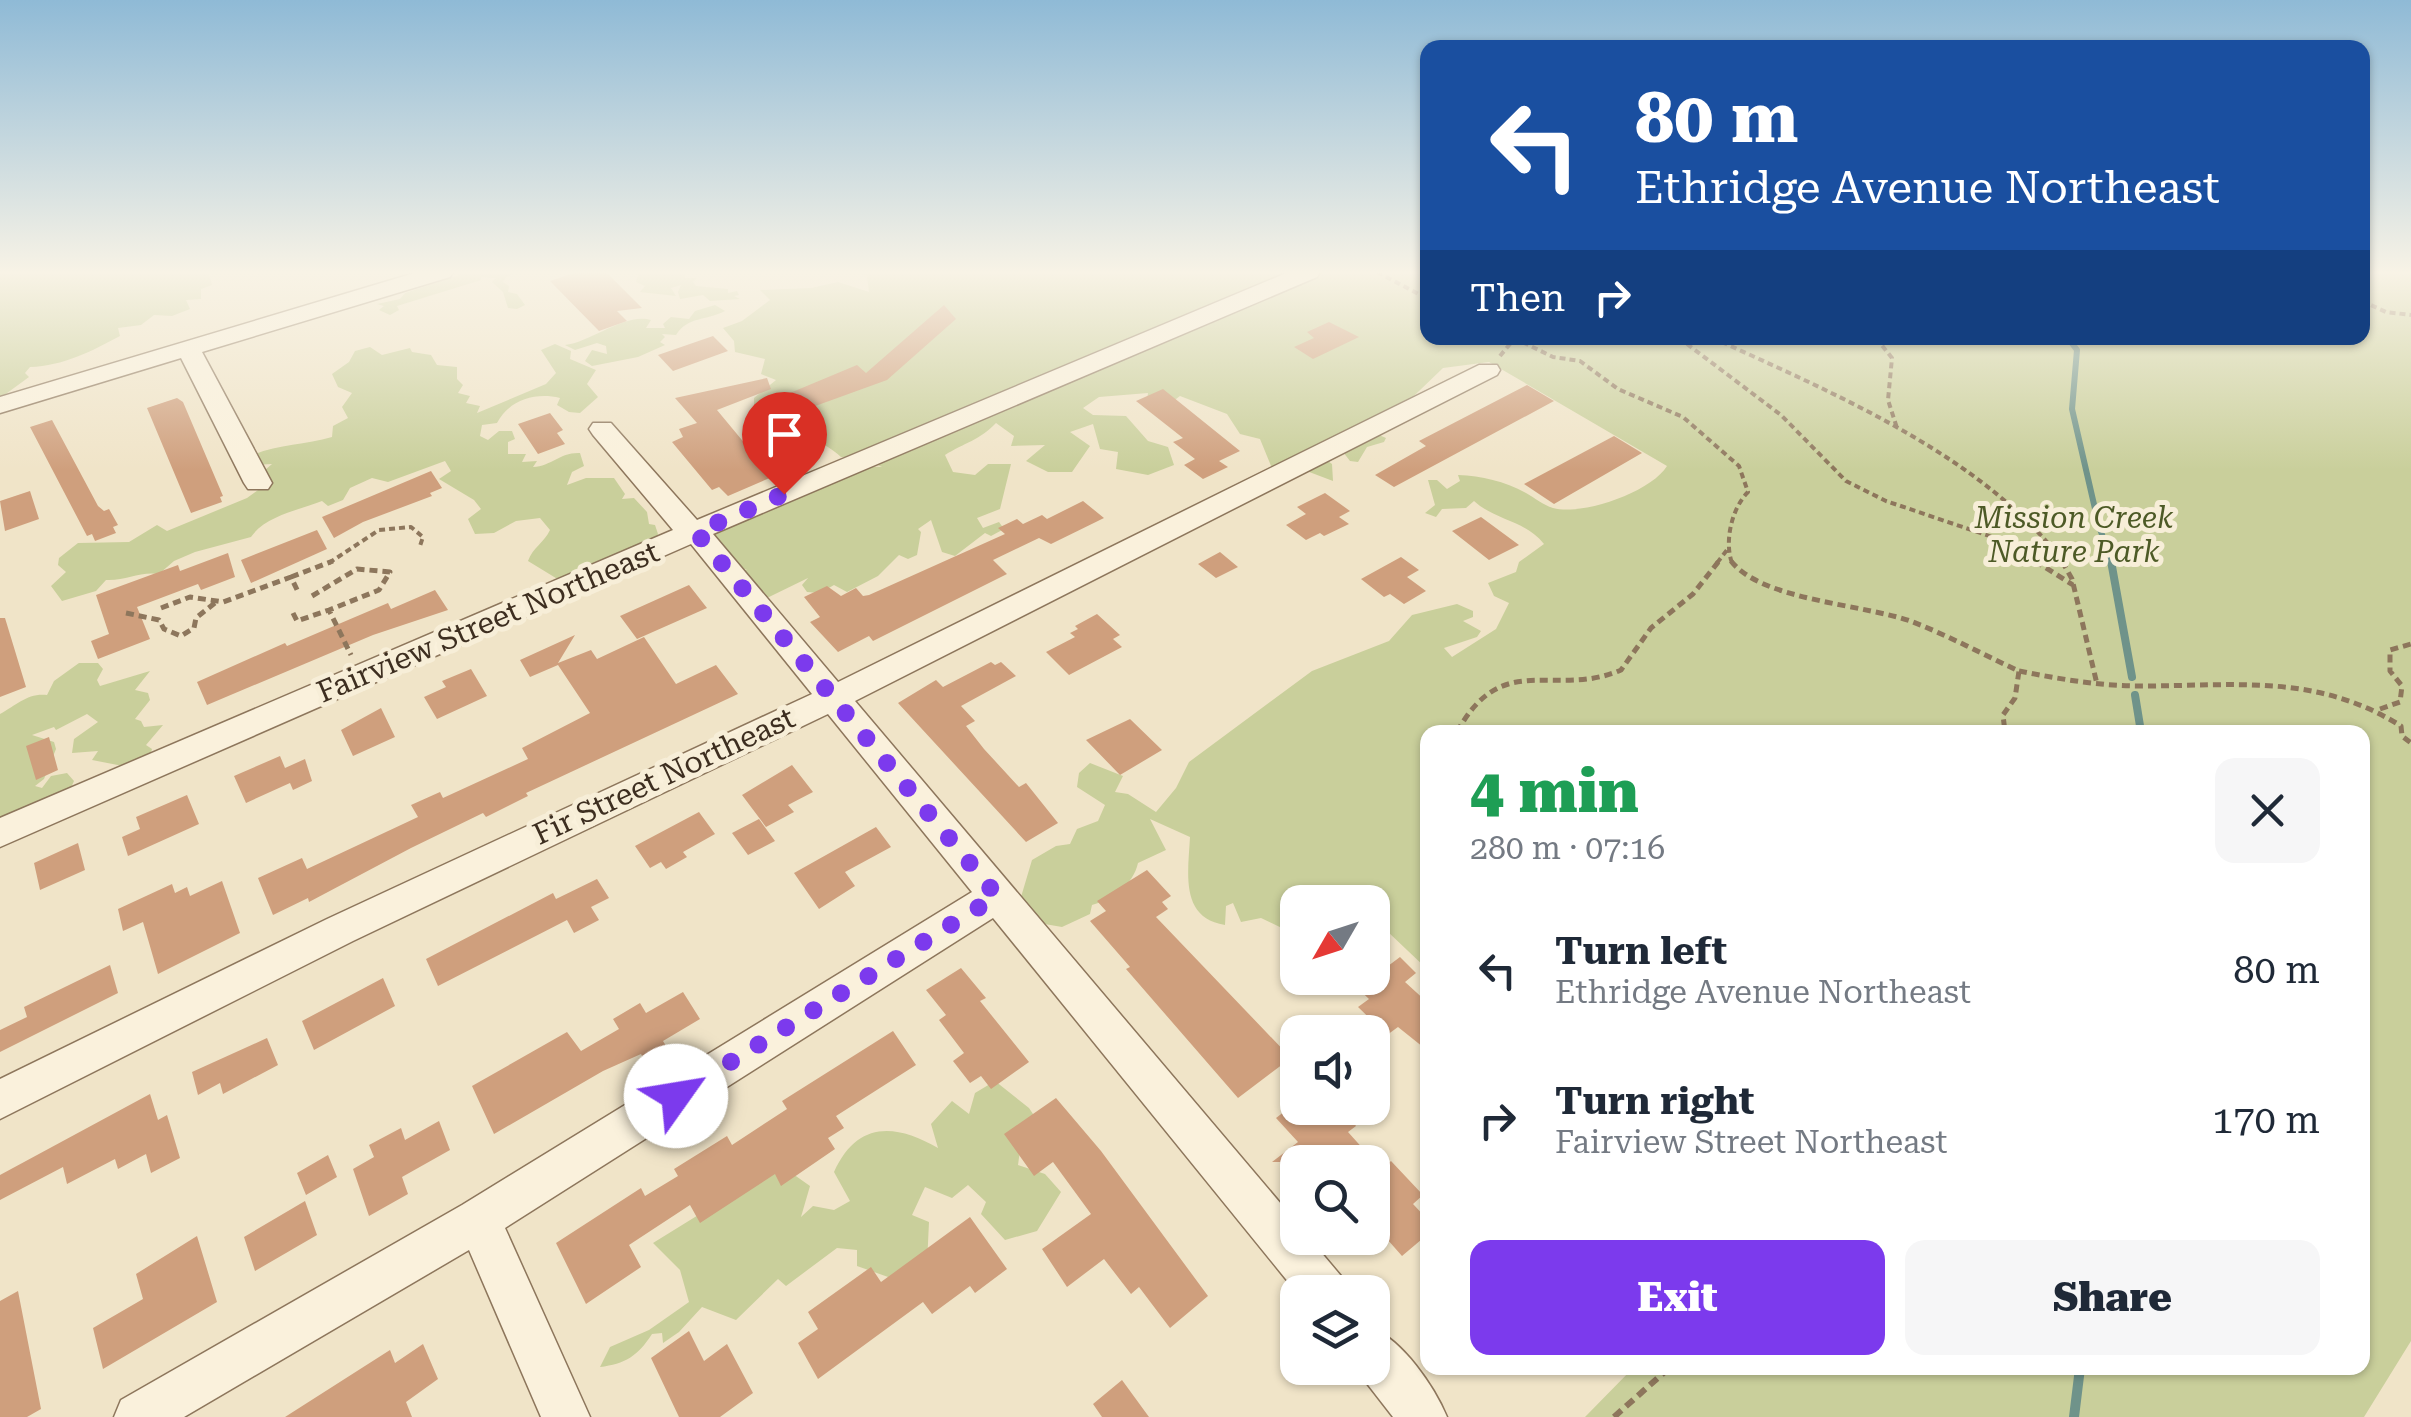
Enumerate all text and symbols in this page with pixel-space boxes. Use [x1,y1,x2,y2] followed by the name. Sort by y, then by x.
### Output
[1635,77,1799,159] text: 80 m
[1470,80,1600,210] icon: left
[1635,161,2220,214] text: Ethridge Avenue Northeast
[1585,270,1640,325] icon: right
[1470,276,1565,320] text: Then
[742,392,827,495] pin
[757,407,812,462] icon: arrive
[1974,500,2174,569] park label: Mission Creek Nature Park
[312,534,664,710] street label: Fairview Street Northeast
[527,700,800,852] street label: Fir Street Northeast
[1470,756,1639,827] text: 4 min
[2215,758,2320,863] button: close
[1470,829,1665,867] text: 280 m · 07:16
[1280,885,1390,995] north arrow
[1280,885,1390,1385] map controls
[1555,929,1727,973] text: Turn left
[1470,943,1525,998] icon: left
[2233,948,2320,992] text: 80 m
[1555,973,1971,1011] text: Ethridge Avenue Northeast
[1280,1015,1390,1125] button: sound
[624,1044,728,1148] position arrow
[1555,1079,1754,1123] text: Turn right
[1470,1093,1525,1148] icon: right
[2212,1098,2320,1142] text: 170 m
[1555,1123,1947,1161] text: Fairview Street Northeast
[1280,1145,1390,1255] button: search
[1470,1240,1885,1355] button: Exit
[1905,1240,2320,1355] button: Share
[1280,1275,1390,1385] button: layers

